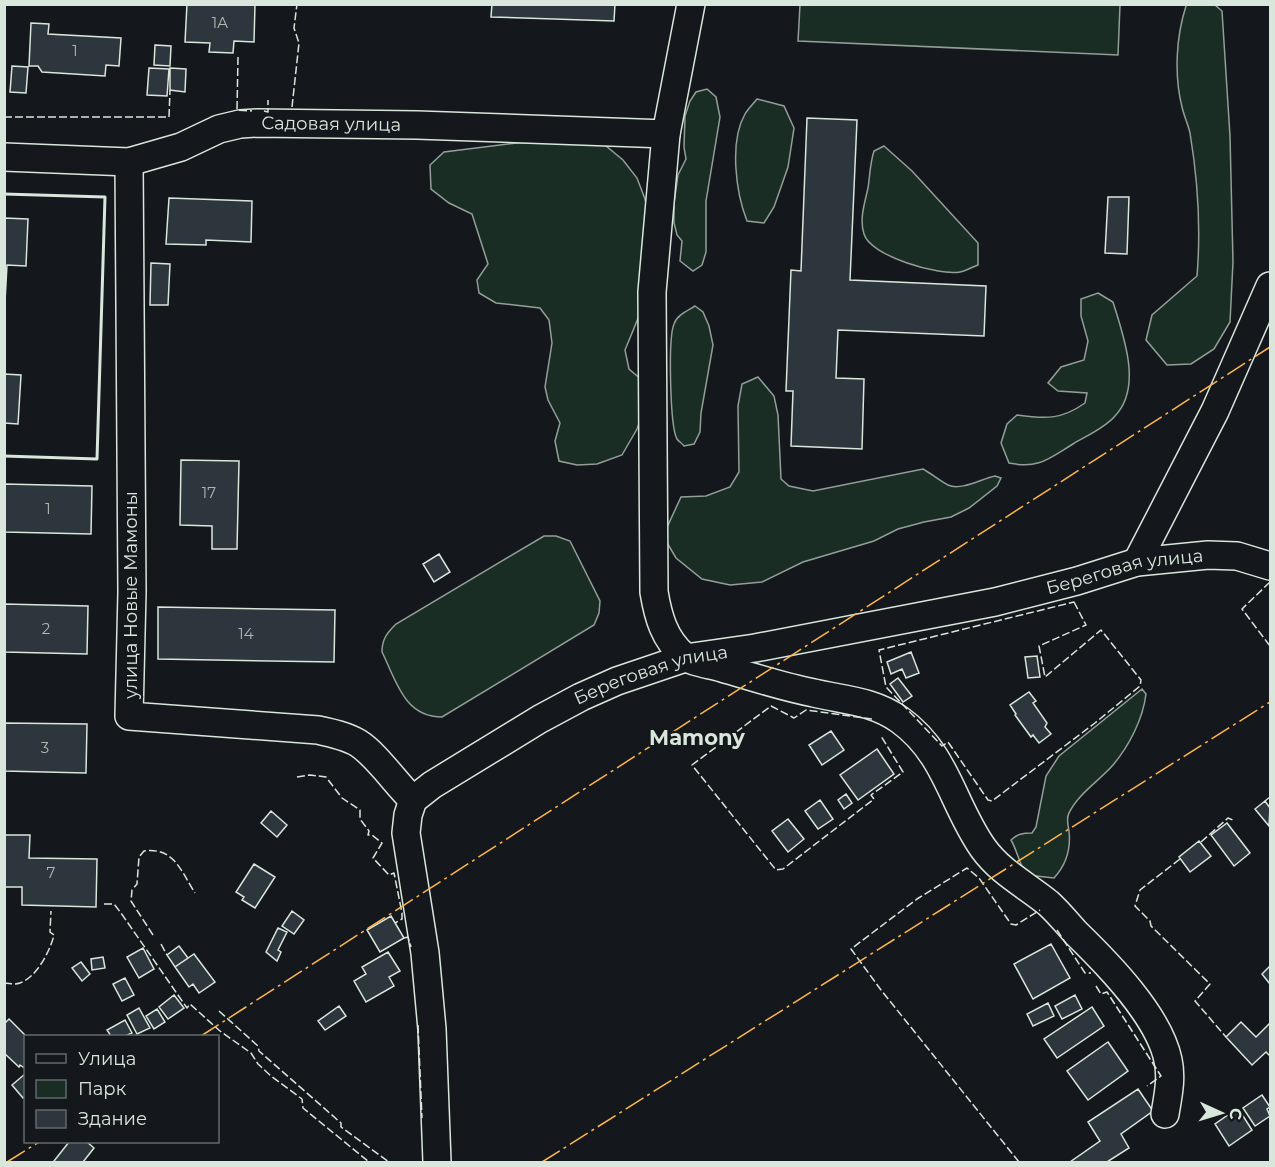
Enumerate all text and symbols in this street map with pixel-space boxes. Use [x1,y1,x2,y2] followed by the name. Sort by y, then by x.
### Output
[212,13,228,32] house number: 1А
[72,41,78,60] house number: 1
[261,112,401,136] street label: Садовая улица
[202,483,216,502] house number: 17
[120,491,142,700] street label: улица Новые Мамоны
[45,499,51,518] house number: 1
[1044,545,1204,599] street label: Береговая улица
[42,619,50,638] house number: 2
[238,624,254,643] house number: 14
[571,641,729,710] street label: Береговая улица
[649,725,745,750] district label: Mamony
[41,738,49,757] house number: 3
[47,863,56,882] house number: 7
[24,1035,219,1143] legend
[78,1048,136,1070] text: Улица
[78,1078,127,1100] text: Парк
[1191,1083,1251,1143] north arrow
[78,1108,147,1130] text: Здание
[1226,1108,1245,1121] text: С

